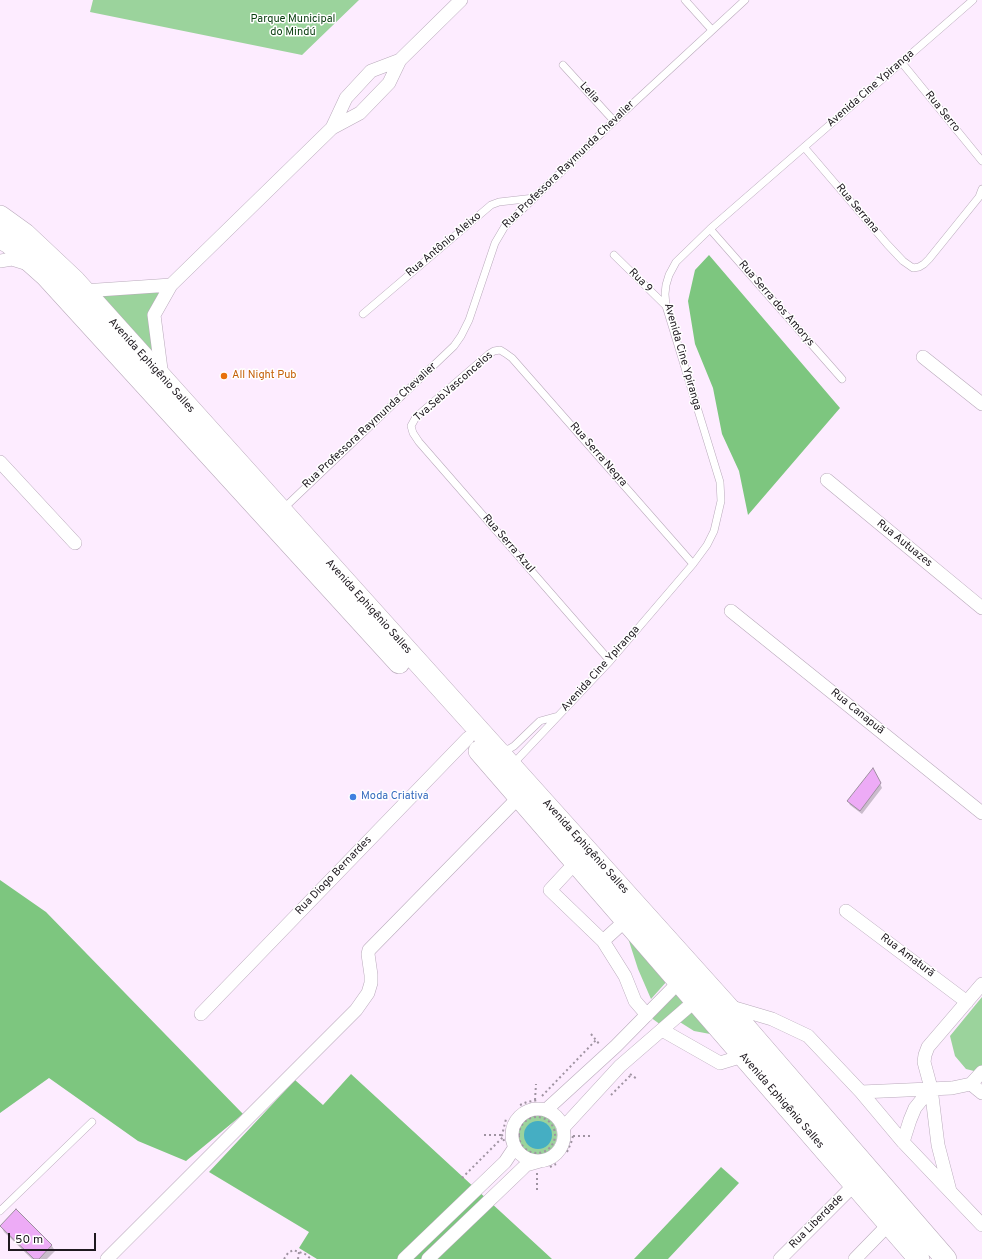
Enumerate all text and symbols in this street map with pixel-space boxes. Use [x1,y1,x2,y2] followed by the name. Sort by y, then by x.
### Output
[251,13,335,39] park label: Parque Municipal do Mindú
[825,48,917,130] street label: Avenida Cine Ypiranga
[576,80,602,106] street label: Lelia
[922,89,962,135] street label: Rua Serro
[500,98,638,232] street label: Rua Professora Raymunda Chevalier
[833,182,881,236] street label: Rua Serrana
[404,210,484,280] street label: Rua Antônio Aleixo
[735,259,817,349] street label: Rua Serra dos Amorys
[625,266,655,296] street label: Rua 9
[660,302,704,412] street label: Avenida Cine Ypiranga
[105,316,197,416] street label: Avenida Ephigênio Salles
[412,349,496,425] street label: Tva.Seb.Vasconcelos
[300,360,440,492] street label: Rua Professora Raymunda Chevalier
[232,369,297,383] place label: All Night Pub
[219,371,229,381] marker: All Night Pub
[566,420,630,490] street label: Rua Serra Negra
[479,512,537,576] street label: Rua Serra Azul
[874,518,934,570] street label: Rua Autuazes
[322,557,414,657] street label: Avenida Ephigênio Salles
[559,623,643,715] street label: Avenida Cine Ypiranga
[828,686,886,738] street label: Rua Canapuã
[361,790,428,804] place label: Moda Criativa
[348,792,358,802] marker: Moda Criativa
[539,797,631,897] street label: Avenida Ephigênio Salles
[293,834,375,918] street label: Rua Diogo Bernardes
[877,931,937,981] street label: Rua Amaturã
[736,1050,826,1152] street label: Avenida Ephigênio Salles
[787,1192,847,1252] street label: Rua Liberdade
[10,1225,98,1251] scale bar
[15,1232,43,1248] text: 50 m

